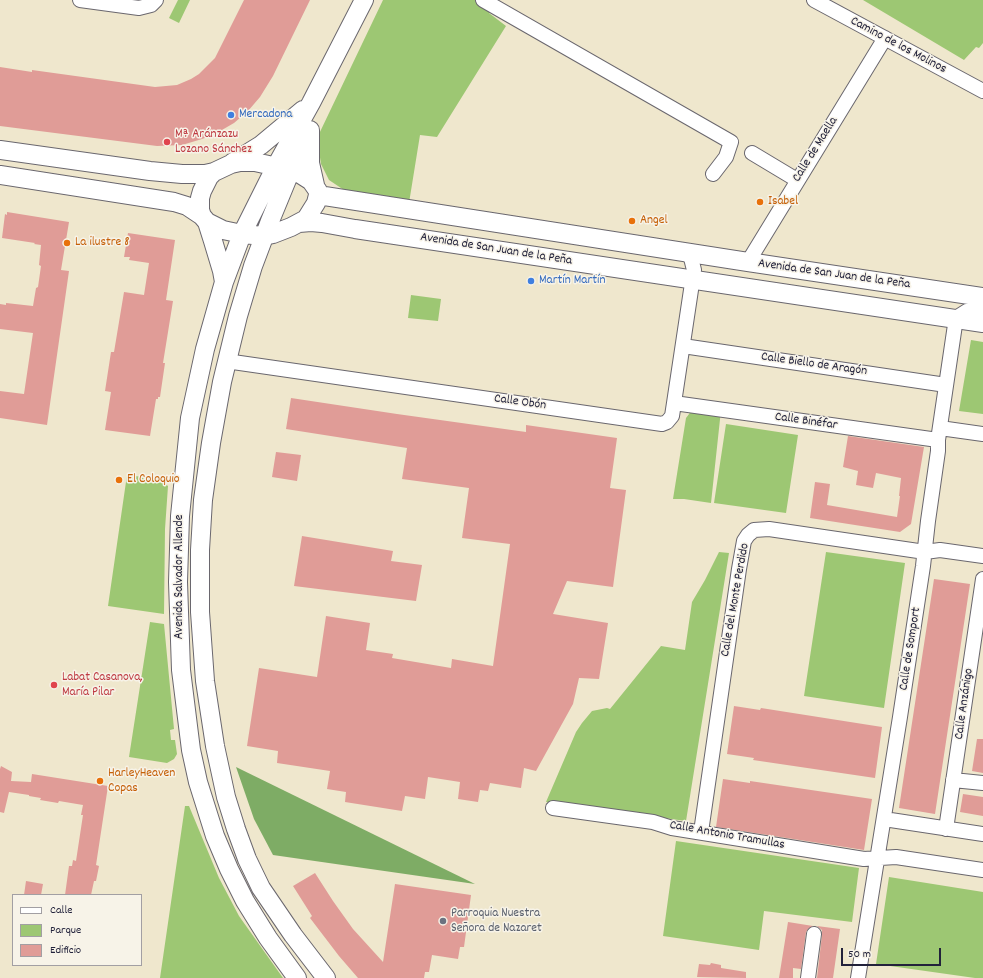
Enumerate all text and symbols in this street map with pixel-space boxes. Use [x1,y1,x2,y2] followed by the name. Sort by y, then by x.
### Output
[847,14,949,78] street label: Camino de los Molinos
[239,107,292,123] place label: Mercadona
[226,110,236,120] marker: Mercadona
[790,115,842,185] street label: Calle de Maella
[175,127,252,158] place label: Mª Aránzazu Lozano Sánchez
[162,137,172,147] marker: Mª Aránzazu Lozano Sánchez
[768,194,798,210] place label: Isabel
[755,197,765,207] marker: Isabel
[640,213,668,229] place label: Angel
[627,216,637,226] marker: Angel
[419,230,573,270] street label: Avenida de San Juan de la Peña
[75,235,129,251] place label: La ilustre 8
[62,238,72,248] marker: La ilustre 8
[757,257,911,293] street label: Avenida de San Juan de la Peña
[539,273,605,289] place label: Martín Martín
[526,276,536,286] marker: Martín Martín
[760,350,868,380] street label: Calle Biello de Aragón
[493,392,547,414] street label: Calle Obón
[774,410,838,434] street label: Calle Binéfar
[127,472,180,488] place label: El Coloquio
[114,475,124,485] marker: El Coloquio
[172,515,188,639] street label: Avenida Salvador Allende
[718,542,754,658] street label: Calle del Monte Perdido
[897,606,925,692] street label: Calle de Somport
[952,667,978,741] street label: Calle Anzánigo
[62,670,143,701] place label: Labat Casanova, María Pilar
[49,680,59,690] marker: Labat Casanova, María Pilar
[108,766,175,797] place label: HarleyHeaven Copas
[95,776,105,786] marker: HarleyHeaven Copas
[668,818,786,854] street label: Calle Antonio Tramullas
[12,894,142,966] legend
[50,902,73,919] text: Calle
[451,906,542,937] place label: Parroquia Nuestra Señora de Nazaret
[438,916,448,926] marker: Parroquia Nuestra Señora de Nazaret
[50,922,81,939] text: Parque
[843,940,943,966] scale bar
[50,942,81,959] text: Edificio
[848,946,871,963] text: 50 m

